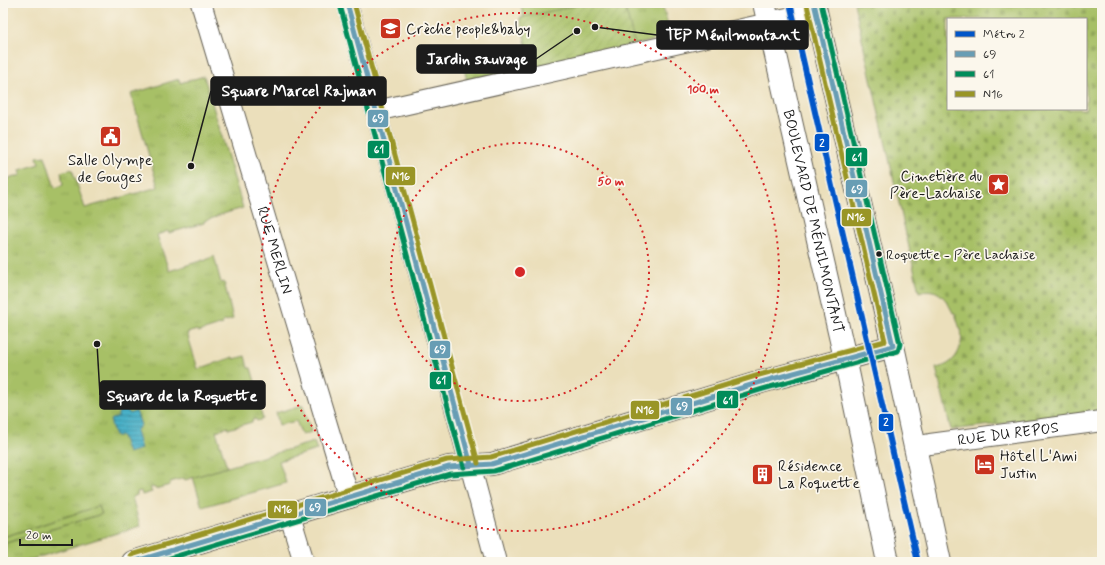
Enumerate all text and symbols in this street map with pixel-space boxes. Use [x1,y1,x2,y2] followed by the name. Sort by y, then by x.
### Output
[378,16,404,42] school or university icon: Crèche people&baby
[947,18,1087,110] legend
[406,20,531,40] place label: Crèche people&baby
[657,21,808,49] callout: TEP Ménilmontant
[666,25,801,46] text: TEP Ménilmontant
[983,27,1025,43] text: Métro 2
[417,45,536,73] callout: Jardin sauvage
[983,47,996,63] text: 69
[426,49,528,71] text: Jardin sauvage
[983,67,994,83] text: 61
[211,77,386,105] callout: Square Marcel Rajman
[221,81,377,102] text: Square Marcel Rajman
[687,82,720,98] text: 100 m
[983,87,1003,103] text: N16
[778,108,848,336] street label: BOULEVARD DE MÉNILMONTANT
[367,109,389,128] line badge: 69
[372,112,385,126] text: 69
[97,124,123,150] public building icon: Salle Olympe de Gouges
[814,133,830,152] line badge: 2
[819,137,825,151] text: 2
[367,140,390,159] line badge: 61
[374,143,384,157] text: 61
[845,147,868,167] line badge: 61
[68,151,152,189] place label: Salle Olympe de Gouges
[852,151,862,165] text: 61
[385,166,416,186] line badge: N16
[890,167,982,204] place label: Cimetière du Père-Lachaise
[392,170,410,184] text: N16
[985,172,1011,198] place icon: Cimetière du Père-Lachaise
[598,174,625,190] text: 50 m
[845,179,868,198] line badge: 69
[851,183,864,197] text: 69
[251,204,296,297] street label: RUE MERLIN
[841,208,872,227] line badge: N16
[847,211,865,225] text: N16
[886,246,1036,264] place label: Roquette - Père Lachaise
[874,249,884,259] marker: Roquette - Père Lachaise
[513,265,527,279] centre of rings
[429,340,451,359] line badge: 69
[434,343,447,357] text: 69
[429,371,452,390] line badge: 61
[436,374,446,388] text: 61
[100,381,265,409] callout: Square de la Roquette
[107,386,257,407] text: Square de la Roquette
[716,390,739,409] line badge: 61
[723,394,733,408] text: 61
[670,397,693,416] line badge: 69
[630,400,660,420] line badge: N16
[676,400,689,414] text: 69
[636,404,654,418] text: N16
[878,413,894,432] line badge: 2
[883,416,889,430] text: 2
[956,418,1060,451] street label: RUE DU REPOS
[1000,447,1077,484] place label: Hôtel L'Ami Justin
[971,452,997,478] hotel icon: Hôtel L'Ami Justin
[778,457,860,494] place label: Résidence La Roquette
[749,462,775,488] building icon: Résidence La Roquette
[304,498,327,517] line badge: 69
[267,500,298,519] line badge: N16
[309,501,322,515] text: 69
[274,503,292,517] text: N16
[20,521,72,547] scale bar
[26,528,52,544] text: 20 m

